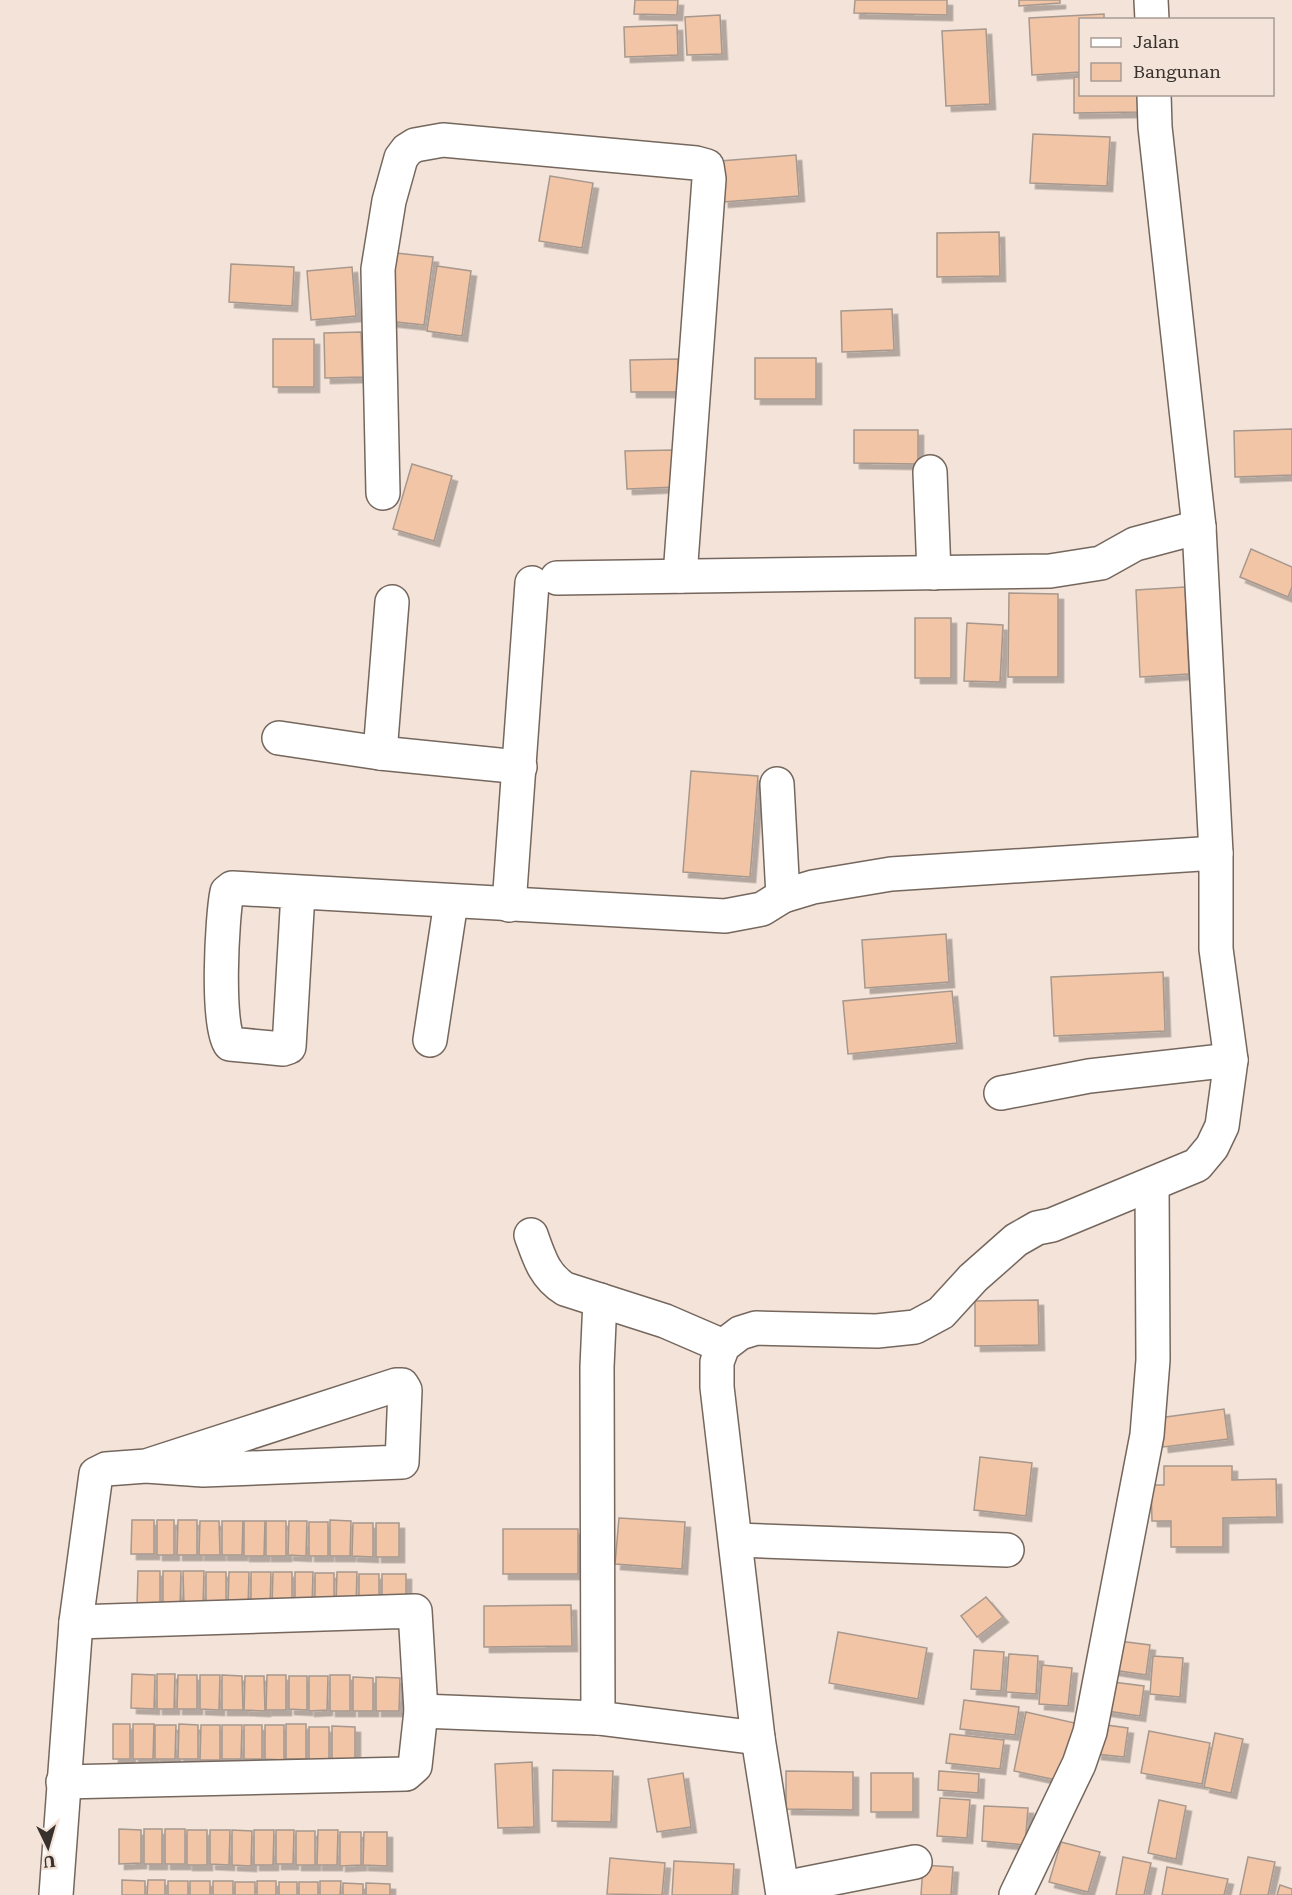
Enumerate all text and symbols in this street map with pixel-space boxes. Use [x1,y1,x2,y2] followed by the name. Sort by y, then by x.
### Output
[1079,18,1274,96] legend
[1133,31,1180,52] text: Jalan
[1133,61,1221,82] text: Bangunan
[18,1817,78,1877] north arrow
[42,1851,56,1871] text: U

